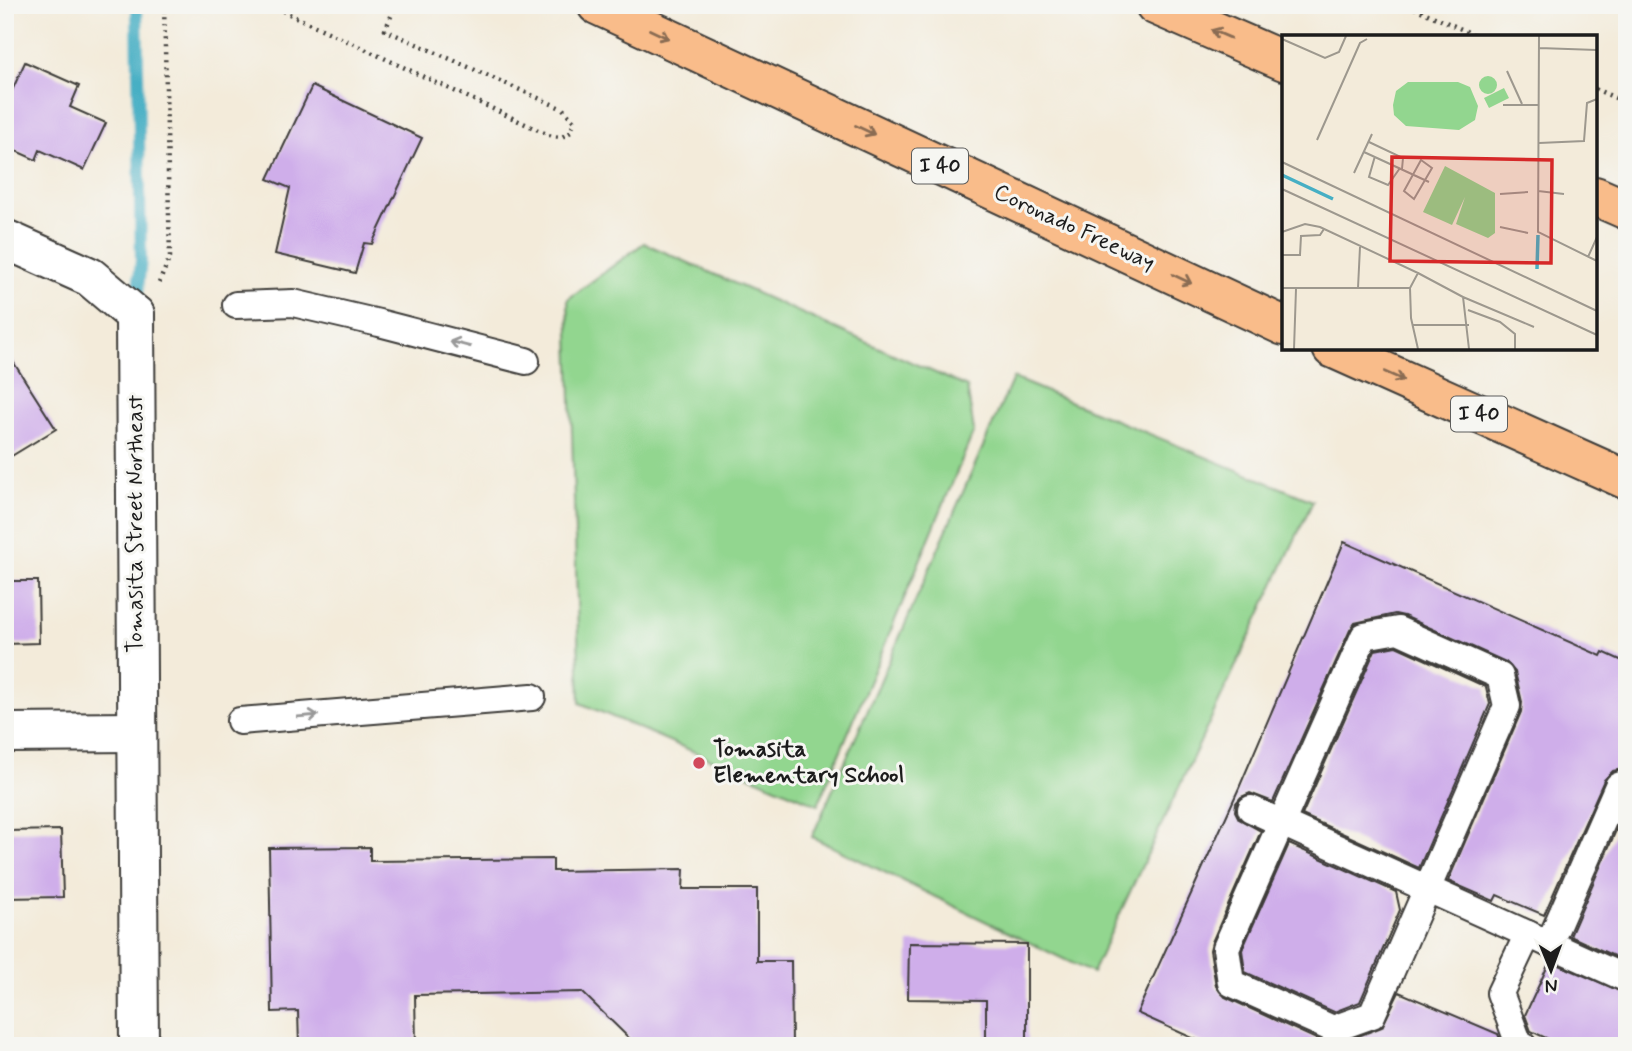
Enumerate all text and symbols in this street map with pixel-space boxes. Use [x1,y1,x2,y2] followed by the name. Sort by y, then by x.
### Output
[1211,27,1232,40] one-way arrow
[648,28,669,41] one-way arrow
[1282,35,1597,350] inset map
[854,124,875,138] one-way arrow
[912,148,968,184] road number: I 40
[989,178,1159,278] street label: Coronado Freeway
[1171,272,1192,286] one-way arrow
[449,337,472,350] one-way arrow
[1383,370,1404,383] one-way arrow
[121,395,151,653] street label: Tomasita Street Northeast
[1451,396,1507,432] road number: I 40
[296,709,318,722] one-way arrow
[713,735,904,791] place label: Tomasita Elementary School
[691,755,707,771] marker: Tomasita Elementary School
[1516,936,1586,1006] north arrow
[1545,973,1558,998] text: N

